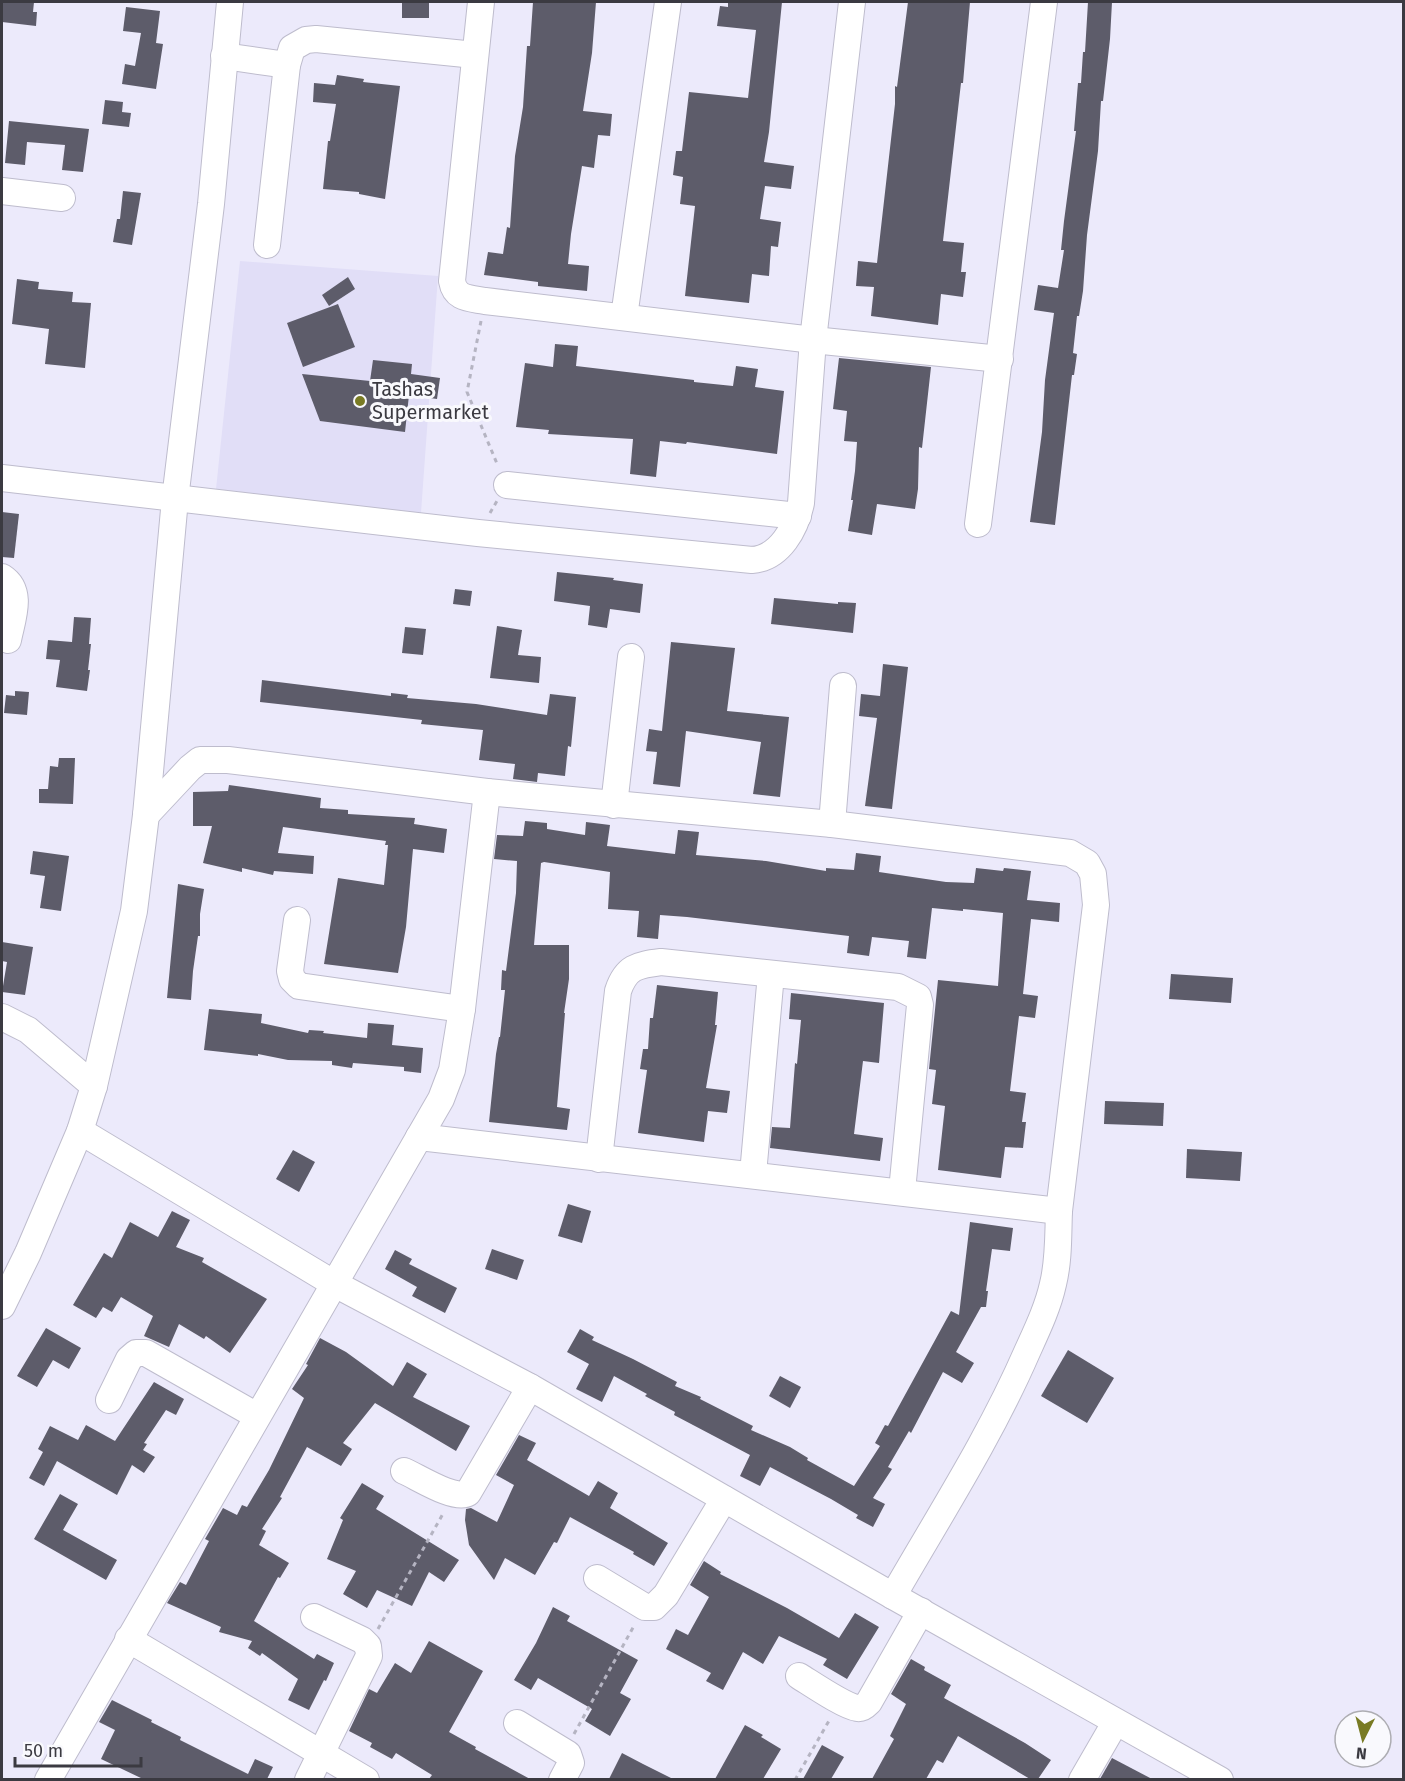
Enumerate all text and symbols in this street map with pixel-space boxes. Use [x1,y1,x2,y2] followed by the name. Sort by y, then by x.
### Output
[372,377,490,424] place label: Tashas Supermarket
[353,394,367,408] marker: Tashas Supermarket
[1333,1709,1393,1769] north arrow
[15,1730,141,1768] scale bar
[24,1740,63,1762] text: 50 m
[1355,1743,1368,1763] text: N

